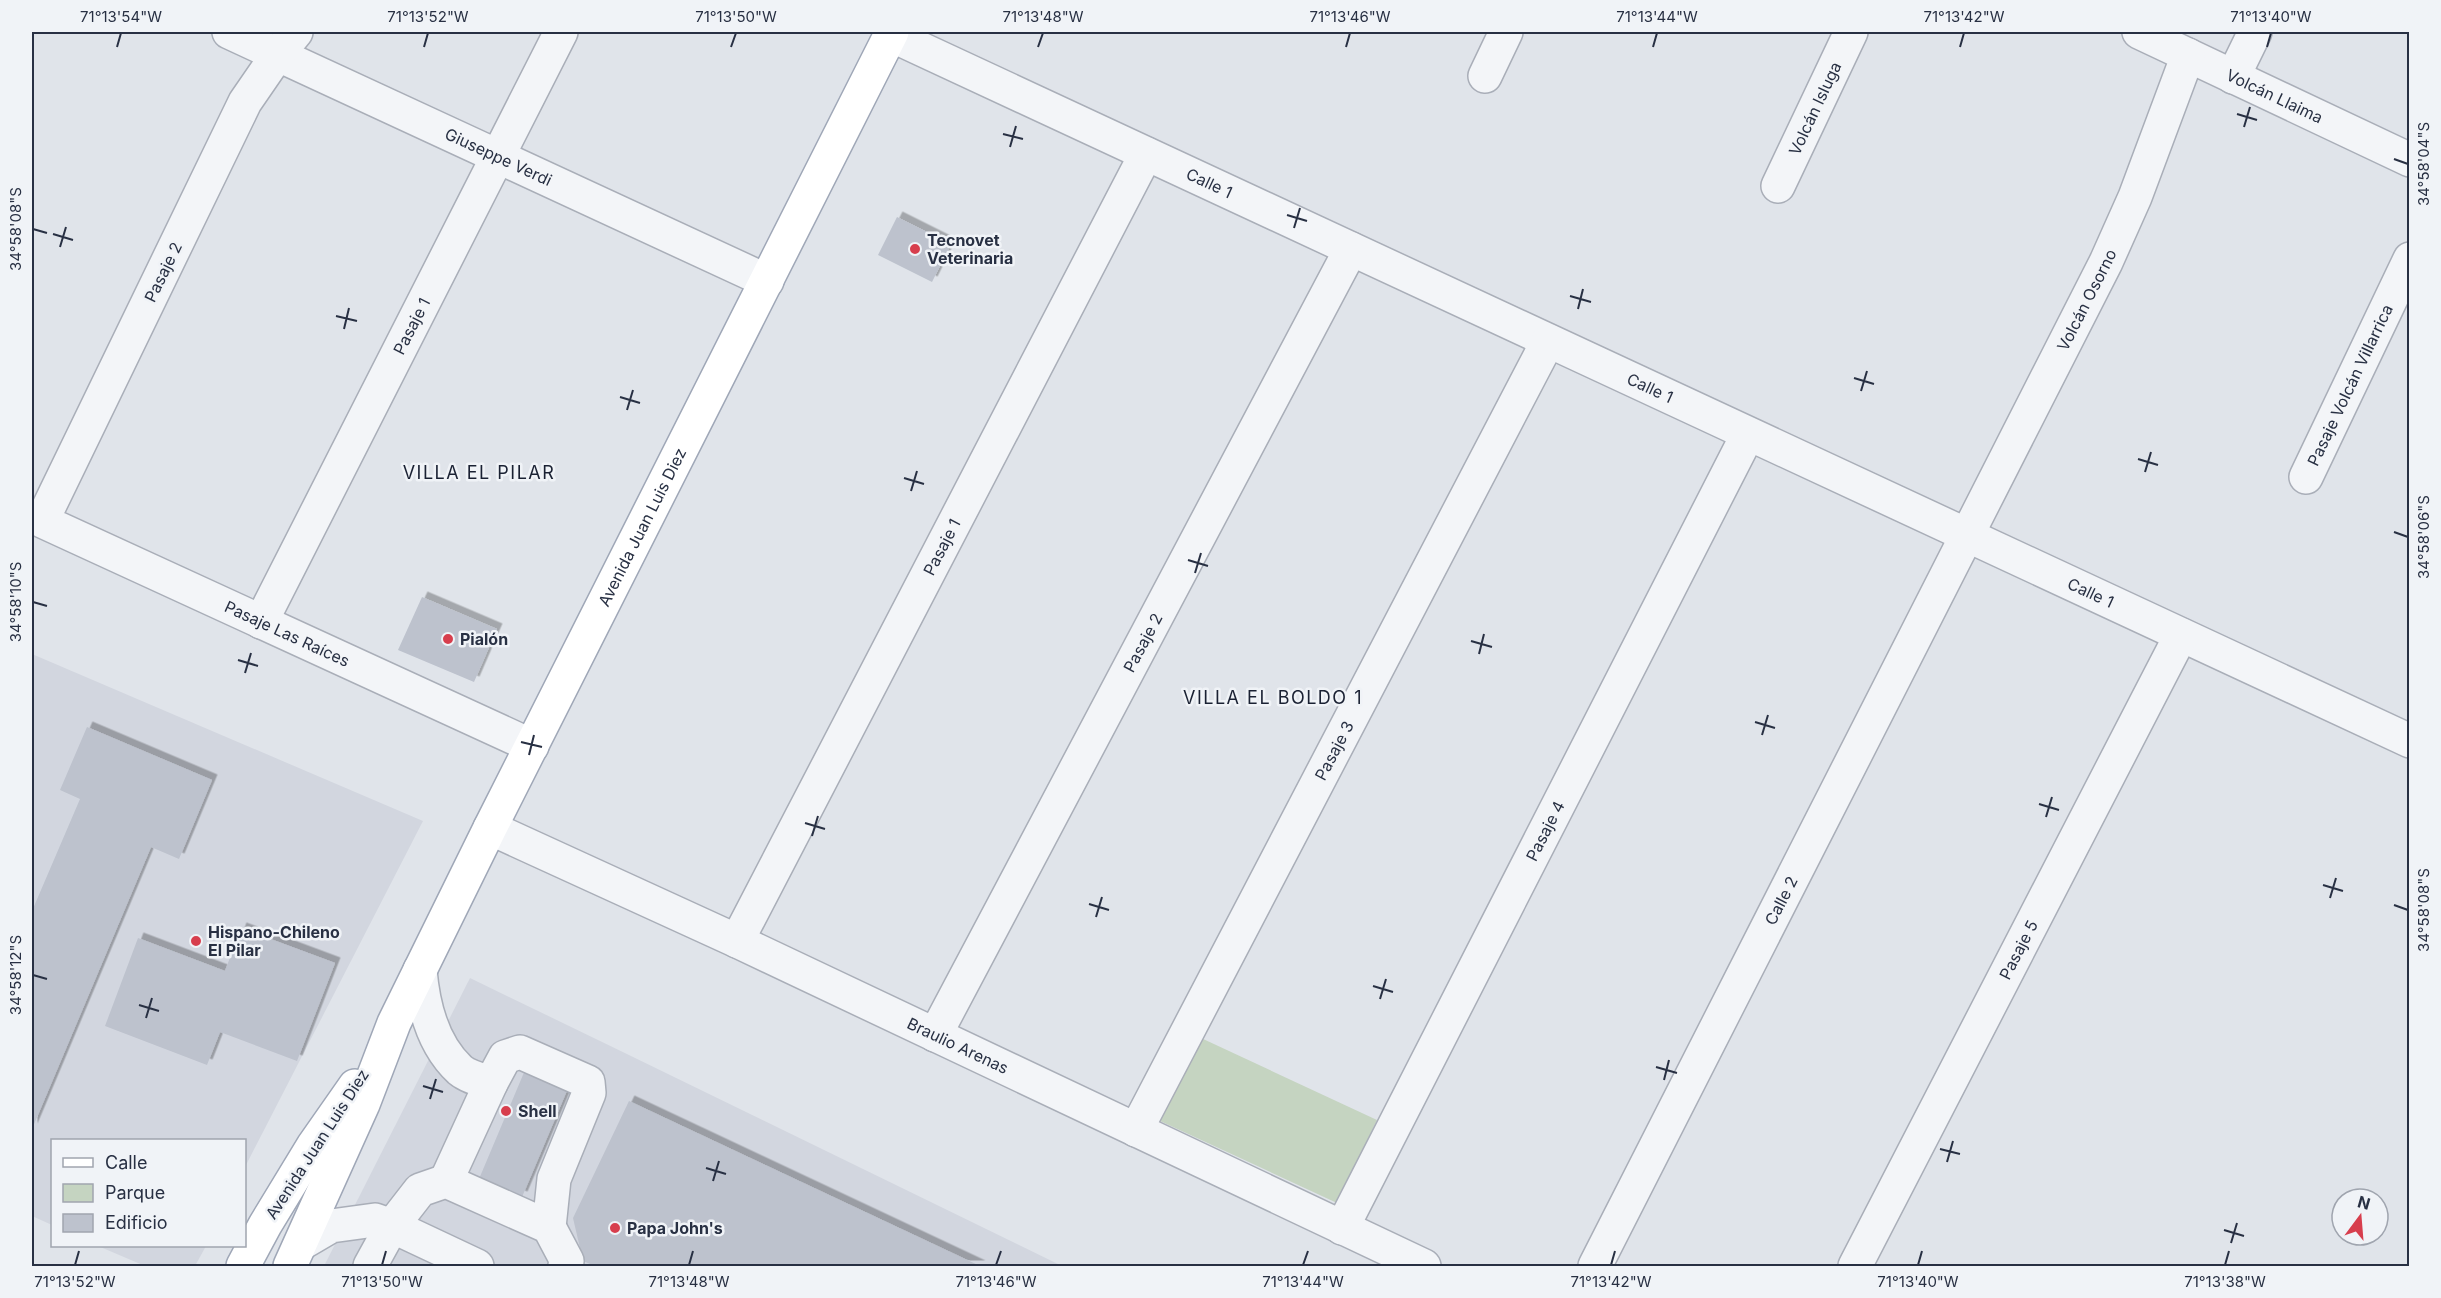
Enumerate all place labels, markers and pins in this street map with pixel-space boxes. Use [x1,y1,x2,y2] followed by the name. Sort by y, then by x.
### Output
[927,230,1013,268] place label: Tecnovet Veterinaria
[908,242,922,256] marker: Tecnovet Veterinaria
[460,629,508,649] place label: Pialón
[441,632,455,646] marker: Pialón
[208,922,340,960] place label: Hispano-Chileno El Pilar
[189,934,203,948] marker: Hispano-Chileno El Pilar
[518,1101,557,1121] place label: Shell
[499,1104,513,1118] marker: Shell
[627,1218,723,1238] place label: Papa John's
[608,1221,622,1235] marker: Papa John's

